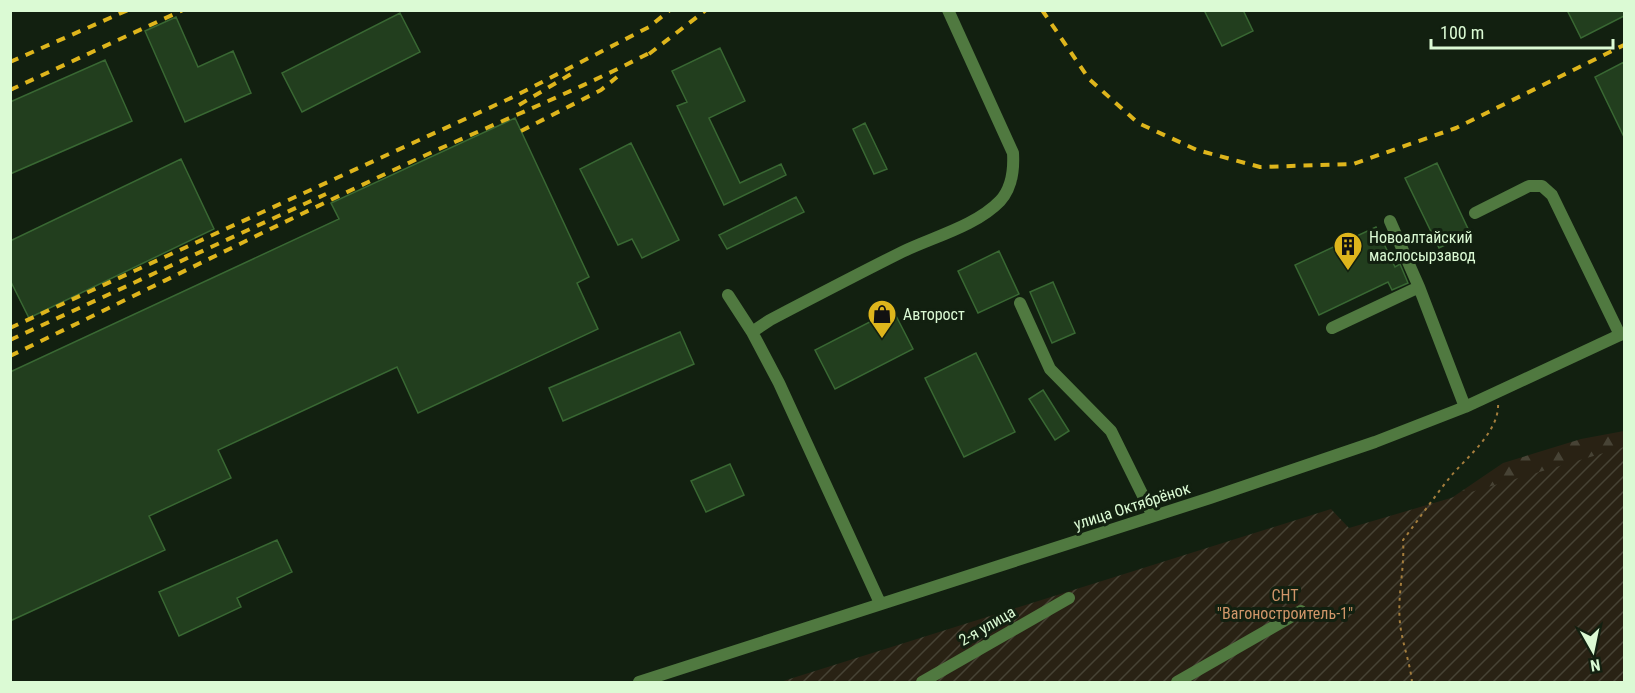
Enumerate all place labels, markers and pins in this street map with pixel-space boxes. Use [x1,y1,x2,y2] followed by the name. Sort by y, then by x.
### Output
[1369,228,1476,265] place label: Новоалтайский маслосырзавод
[1332,230,1364,272] building icon: Новоалтайский маслосырзавод
[866,298,898,340] shop icon: Авторост
[903,305,965,324] place label: Авторост

